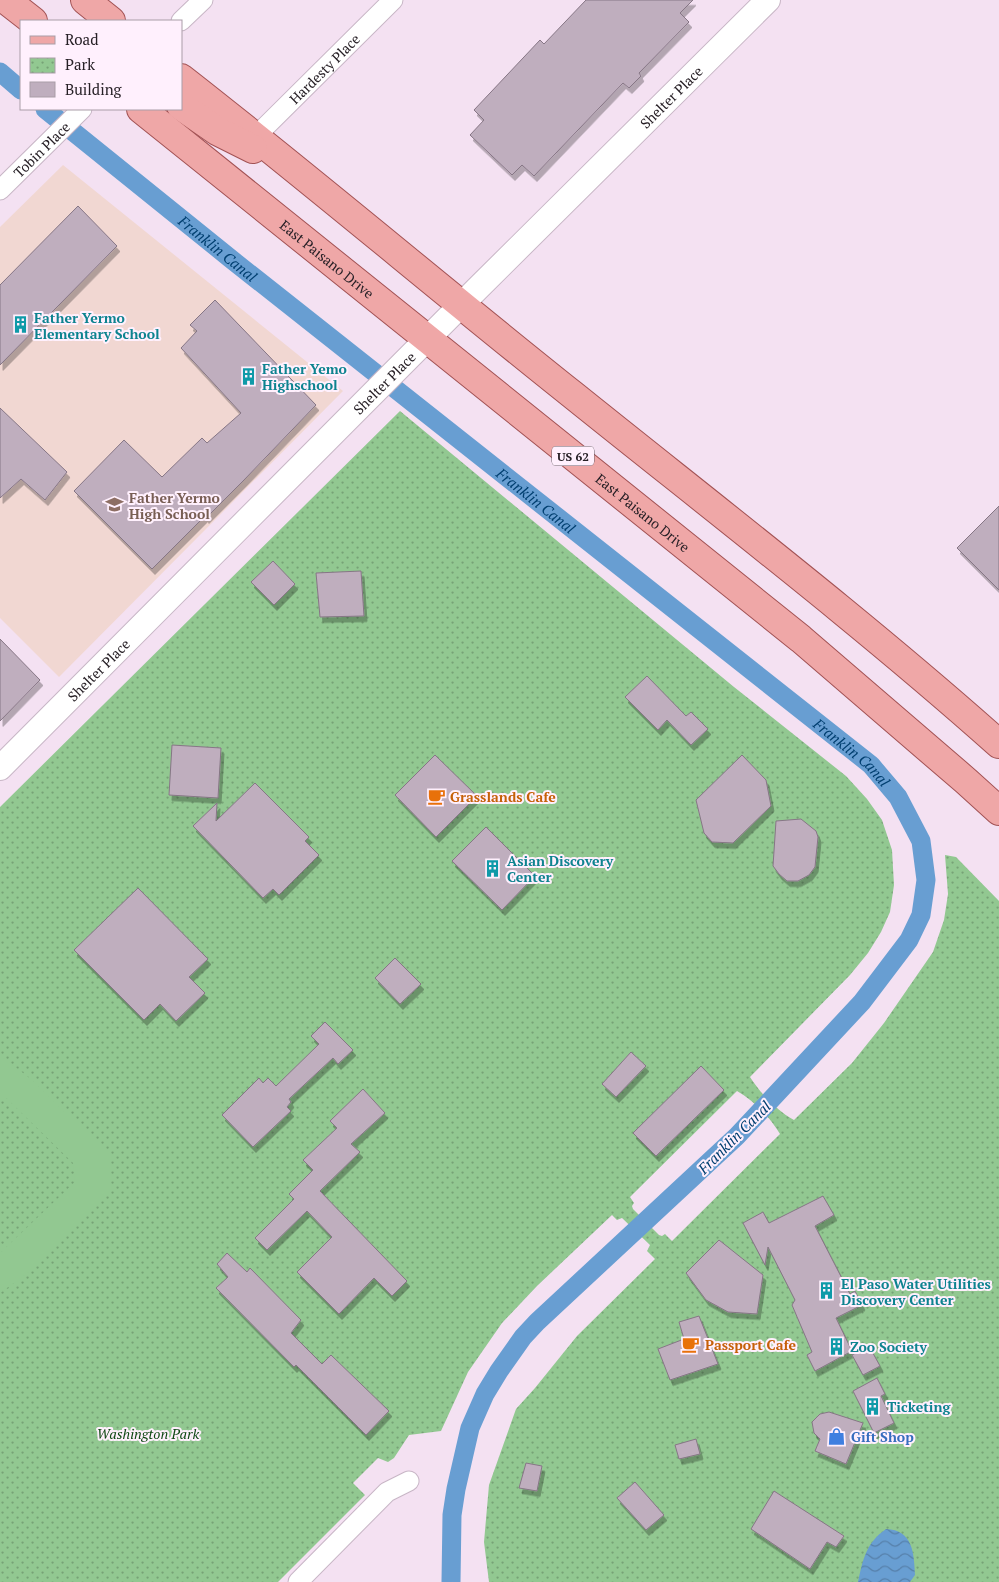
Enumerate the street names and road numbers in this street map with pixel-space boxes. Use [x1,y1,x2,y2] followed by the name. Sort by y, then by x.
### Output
[285,29,364,108] street label: Hardesty Place
[635,61,706,132] street label: Shelter Place
[9,117,74,181] street label: Tobin Place
[276,215,378,302] street label: East Paisano Drive
[349,347,419,418] street label: Shelter Place
[552,446,594,466] road number: US 62
[592,469,694,556] street label: East Paisano Drive
[63,634,133,705] street label: Shelter Place

